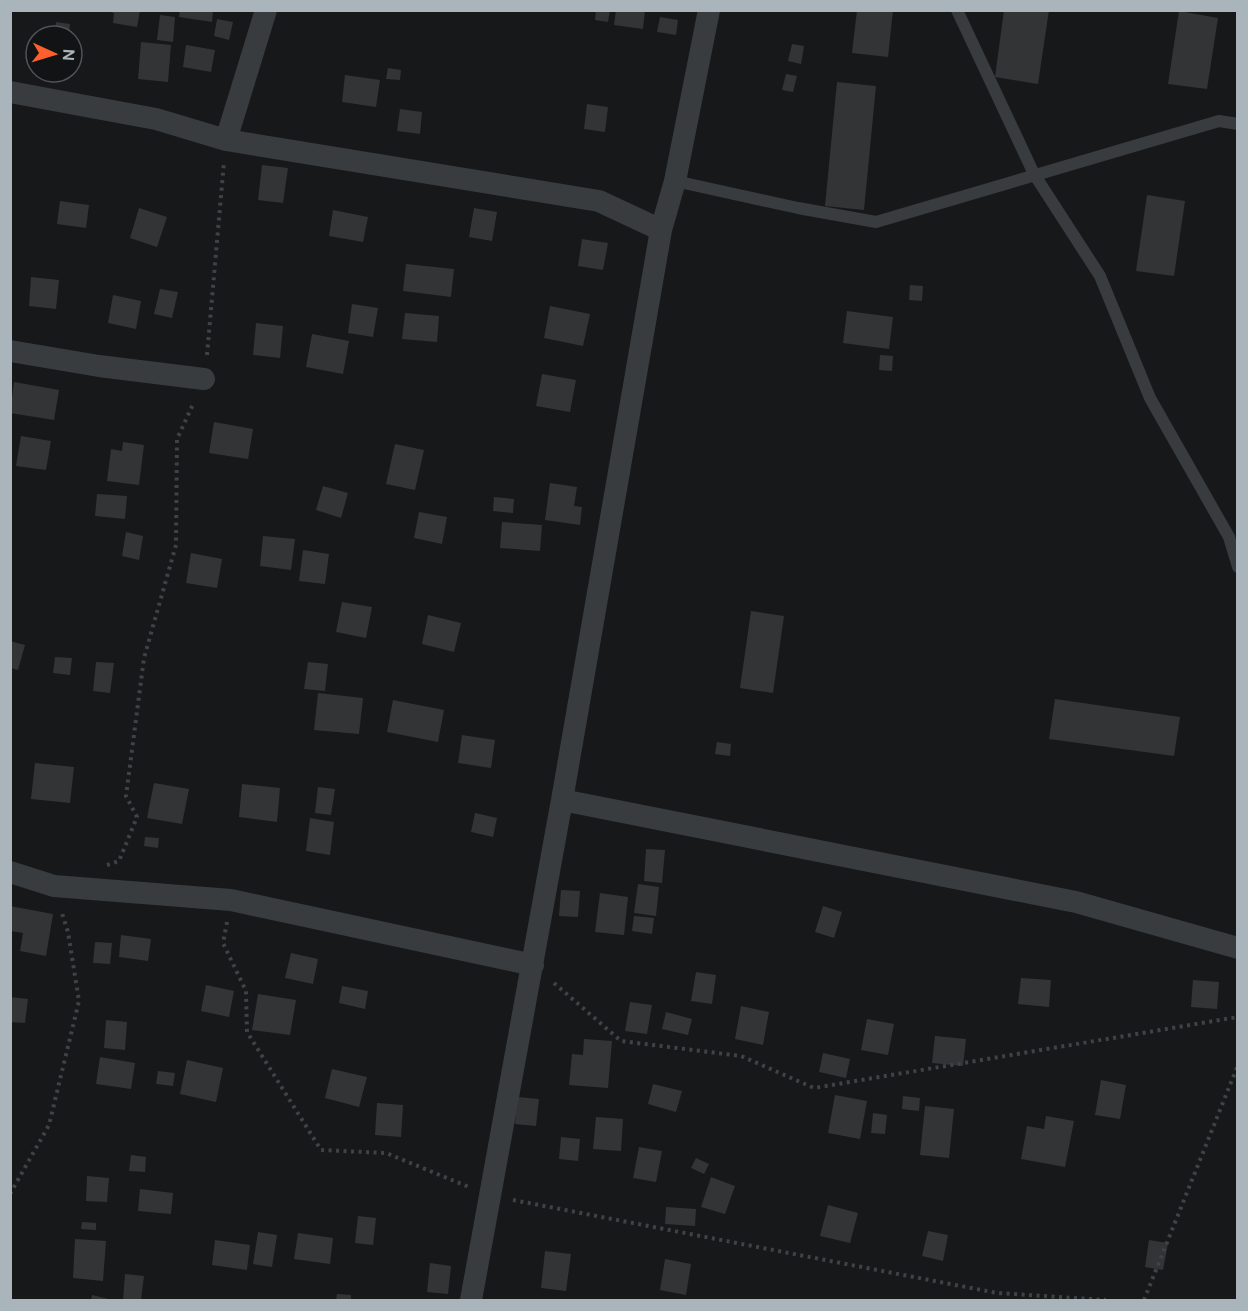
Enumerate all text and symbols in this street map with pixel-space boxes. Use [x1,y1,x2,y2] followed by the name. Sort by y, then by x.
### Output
[24,24,84,84] north arrow
[58,48,79,62] text: N

